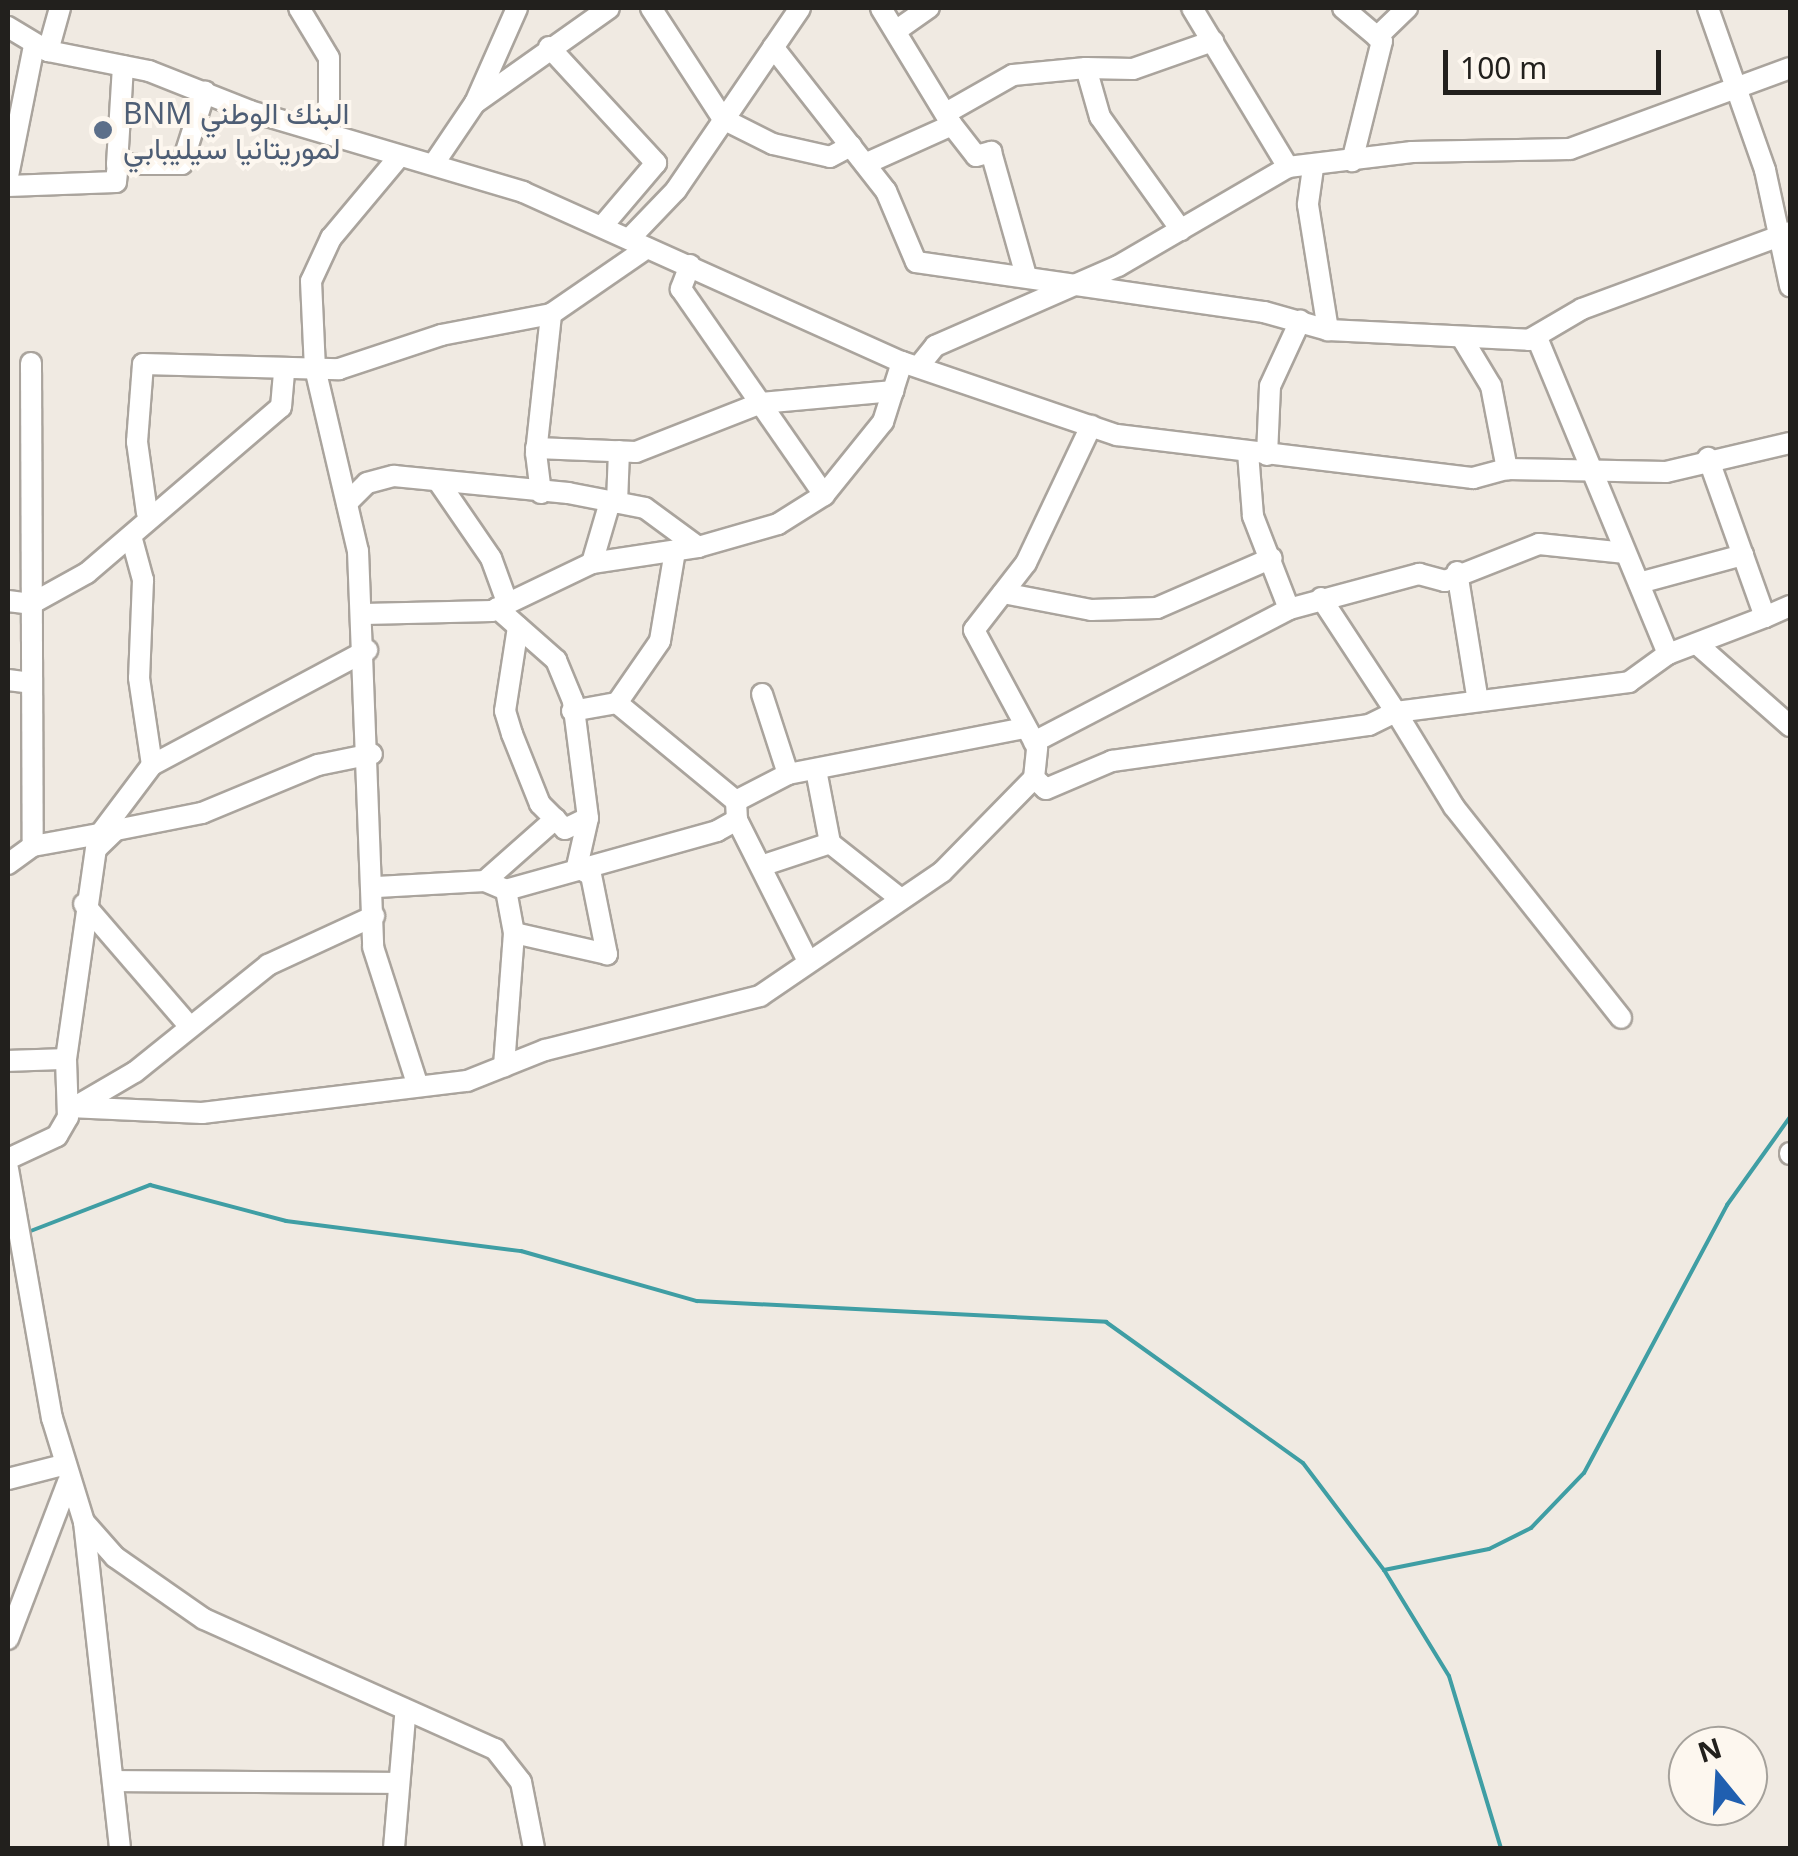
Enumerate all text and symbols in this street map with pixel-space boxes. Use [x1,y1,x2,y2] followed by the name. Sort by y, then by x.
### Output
[1448,30,1666,92] scale bar
[1460,47,1547,88] text: 100 m
[123,95,350,166] place label: BNM البنك الوطني لموريتانيا سيليبابي
[92,119,114,141] marker: BNM البنك الوطني لموريتانيا سيليبابي
[1668,1726,1768,1826] north arrow
[1693,1728,1726,1771] text: N

